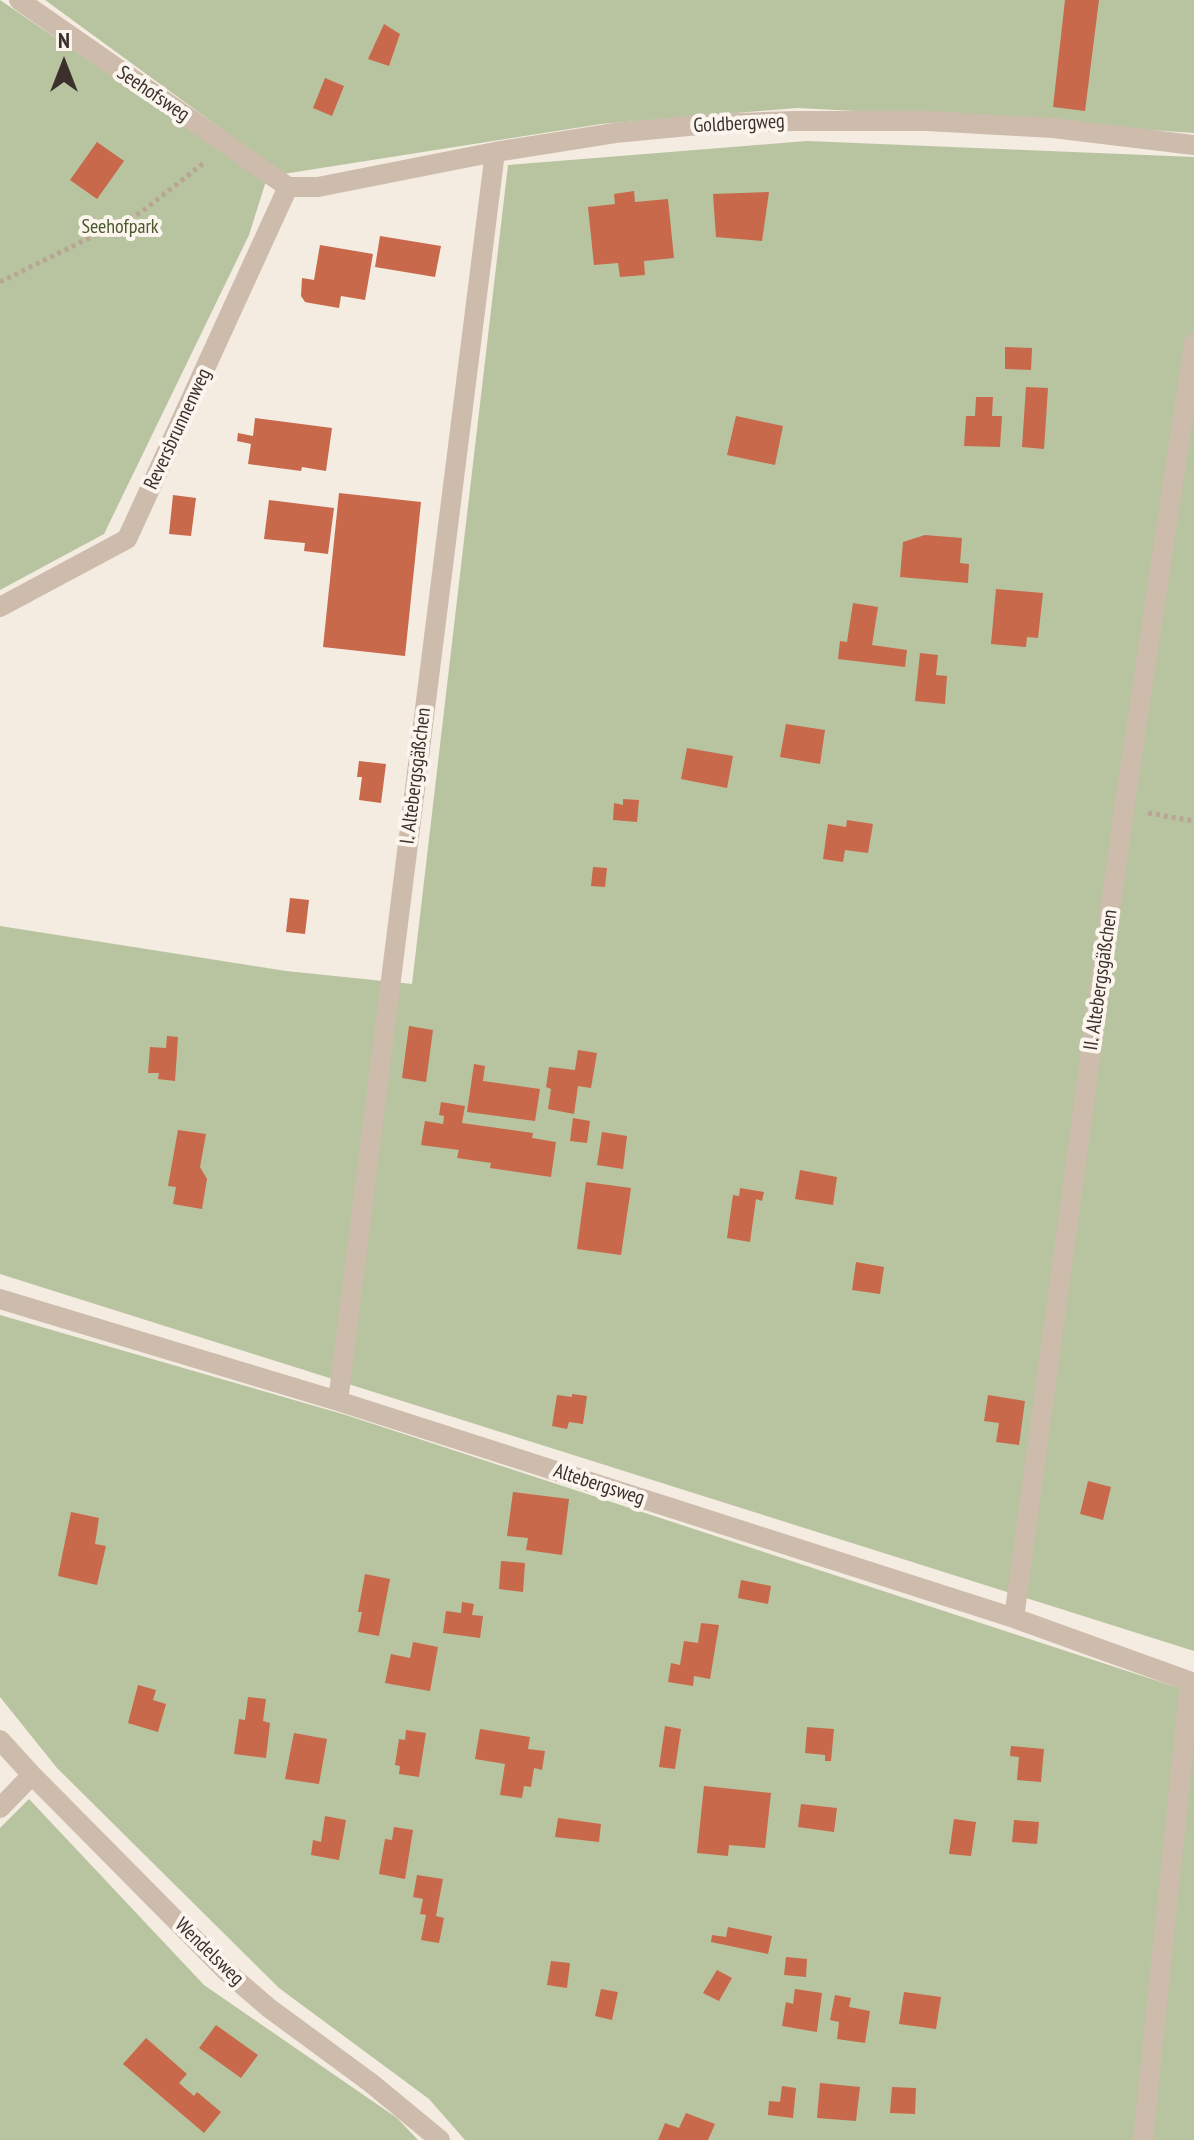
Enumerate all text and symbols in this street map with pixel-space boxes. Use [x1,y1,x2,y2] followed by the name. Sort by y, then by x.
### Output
[24,24,104,104] north arrow
[58,26,70,54] text: N
[112,61,194,127] street label: Seehofsweg
[693,110,785,138] street label: Goldbergweg
[81,215,159,239] park label: Seehofpark
[139,365,217,493] street label: Reversbrunnenweg
[396,706,436,846] street label: I. Altebergsgäßchen
[1079,908,1123,1052] street label: II. Altebergsgäßchen
[551,1459,647,1511] street label: Altebergsweg
[170,1913,248,1991] street label: Wendelsweg

